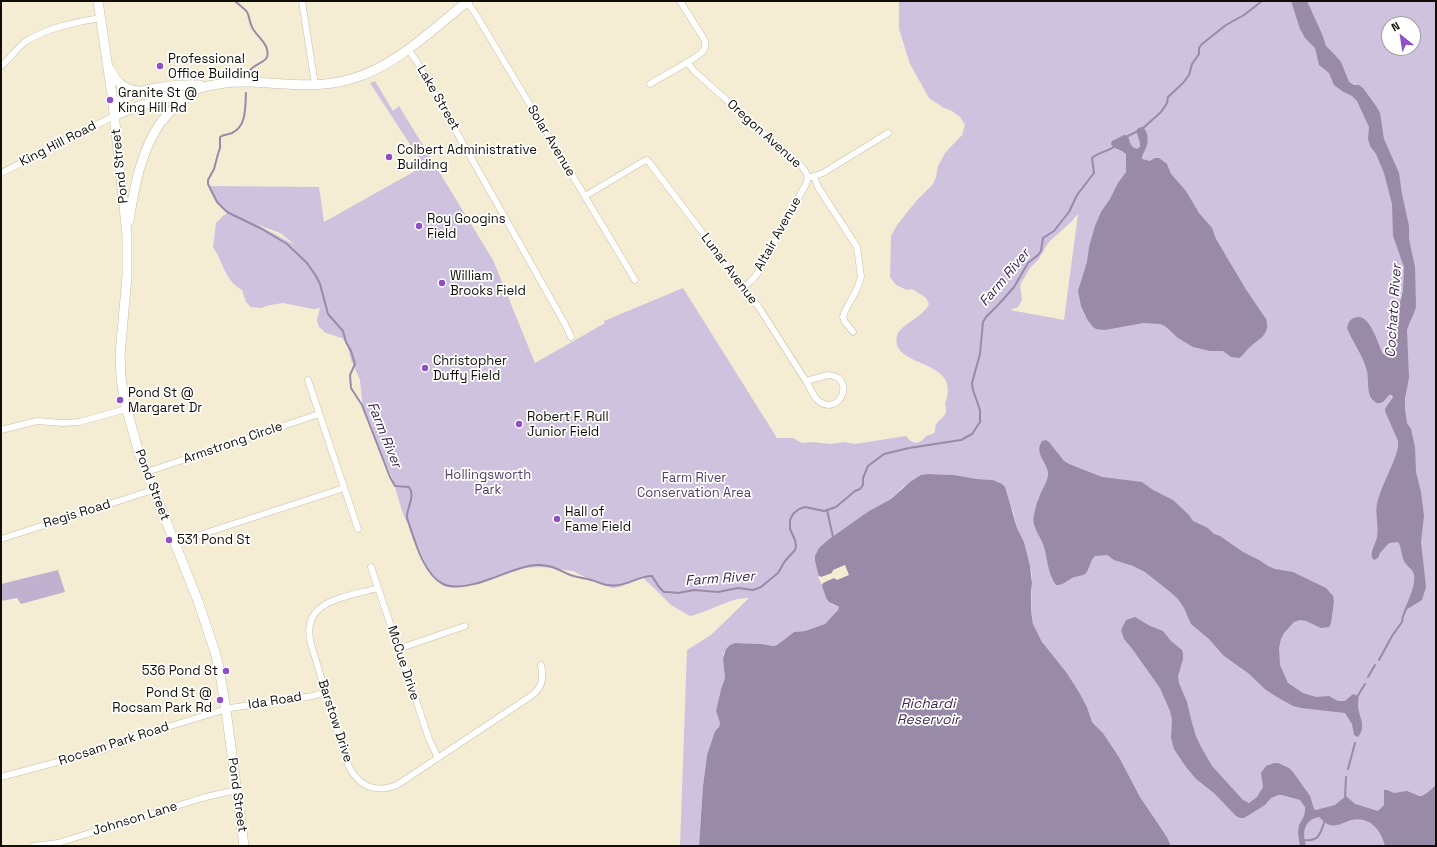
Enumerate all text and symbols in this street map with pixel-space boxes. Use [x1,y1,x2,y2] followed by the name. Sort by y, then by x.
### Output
[1381,16,1421,56] north arrow
[1389,19,1402,34] text: N
[168,51,259,82] place label: Professional Office Building
[155,61,165,71] marker: Professional Office Building
[413,63,463,133] street label: Lake Street
[118,85,197,116] place label: Granite St @ King Hill Rd
[105,95,115,105] marker: Granite St @ King Hill Rd
[724,97,804,171] street label: Oregon Avenue
[524,102,578,180] street label: Solar Avenue
[17,118,99,170] street label: King Hill Road
[108,128,132,204] street label: Pond Street
[397,142,537,173] place label: Colbert Administrative Building
[384,152,394,162] marker: Colbert Administrative Building
[751,194,805,274] street label: Altair Avenue
[427,211,506,242] place label: Roy Googins Field
[414,221,424,231] marker: Roy Googins Field
[697,231,761,307] street label: Lunar Avenue
[976,246,1034,310] water label: Farm River
[1382,264,1406,358] water label: Cochato River
[450,268,526,299] place label: William Brooks Field
[437,278,447,288] marker: William Brooks Field
[433,353,507,384] place label: Christopher Duffy Field
[420,363,430,373] marker: Christopher Duffy Field
[128,385,202,416] place label: Pond St @ Margaret Dr
[115,395,125,405] marker: Pond St @ Margaret Dr
[363,400,405,470] water label: Farm River
[527,409,609,440] place label: Robert F. Rull Junior Field
[181,419,285,467] street label: Armstrong Circle
[514,419,524,429] marker: Robert F. Rull Junior Field
[131,447,173,523] street label: Pond Street
[445,467,531,498] park label: Hollingsworth Park
[637,470,751,501] park label: Farm River Conservation Area
[41,496,113,532] street label: Regis Road
[565,504,631,535] place label: Hall of Fame Field
[552,514,562,524] marker: Hall of Fame Field
[177,532,250,548] place label: 531 Pond St
[164,535,174,545] marker: 531 Pond St
[685,568,755,590] water label: Farm River
[384,624,422,702] street label: McCue Drive
[142,663,218,679] place label: 536 Pond St
[221,666,231,676] marker: 536 Pond St
[314,678,356,764] street label: Barstow Drive
[112,685,212,716] place label: Pond St @ Rocsam Park Rd
[247,689,303,713] street label: Ida Road
[215,695,225,705] marker: Pond St @ Rocsam Park Rd
[897,696,959,728] water label: Richardi Reservoir
[57,719,171,769] street label: Rocsam Park Road
[224,757,250,833] street label: Pond Street
[91,799,179,839] street label: Johnson Lane

